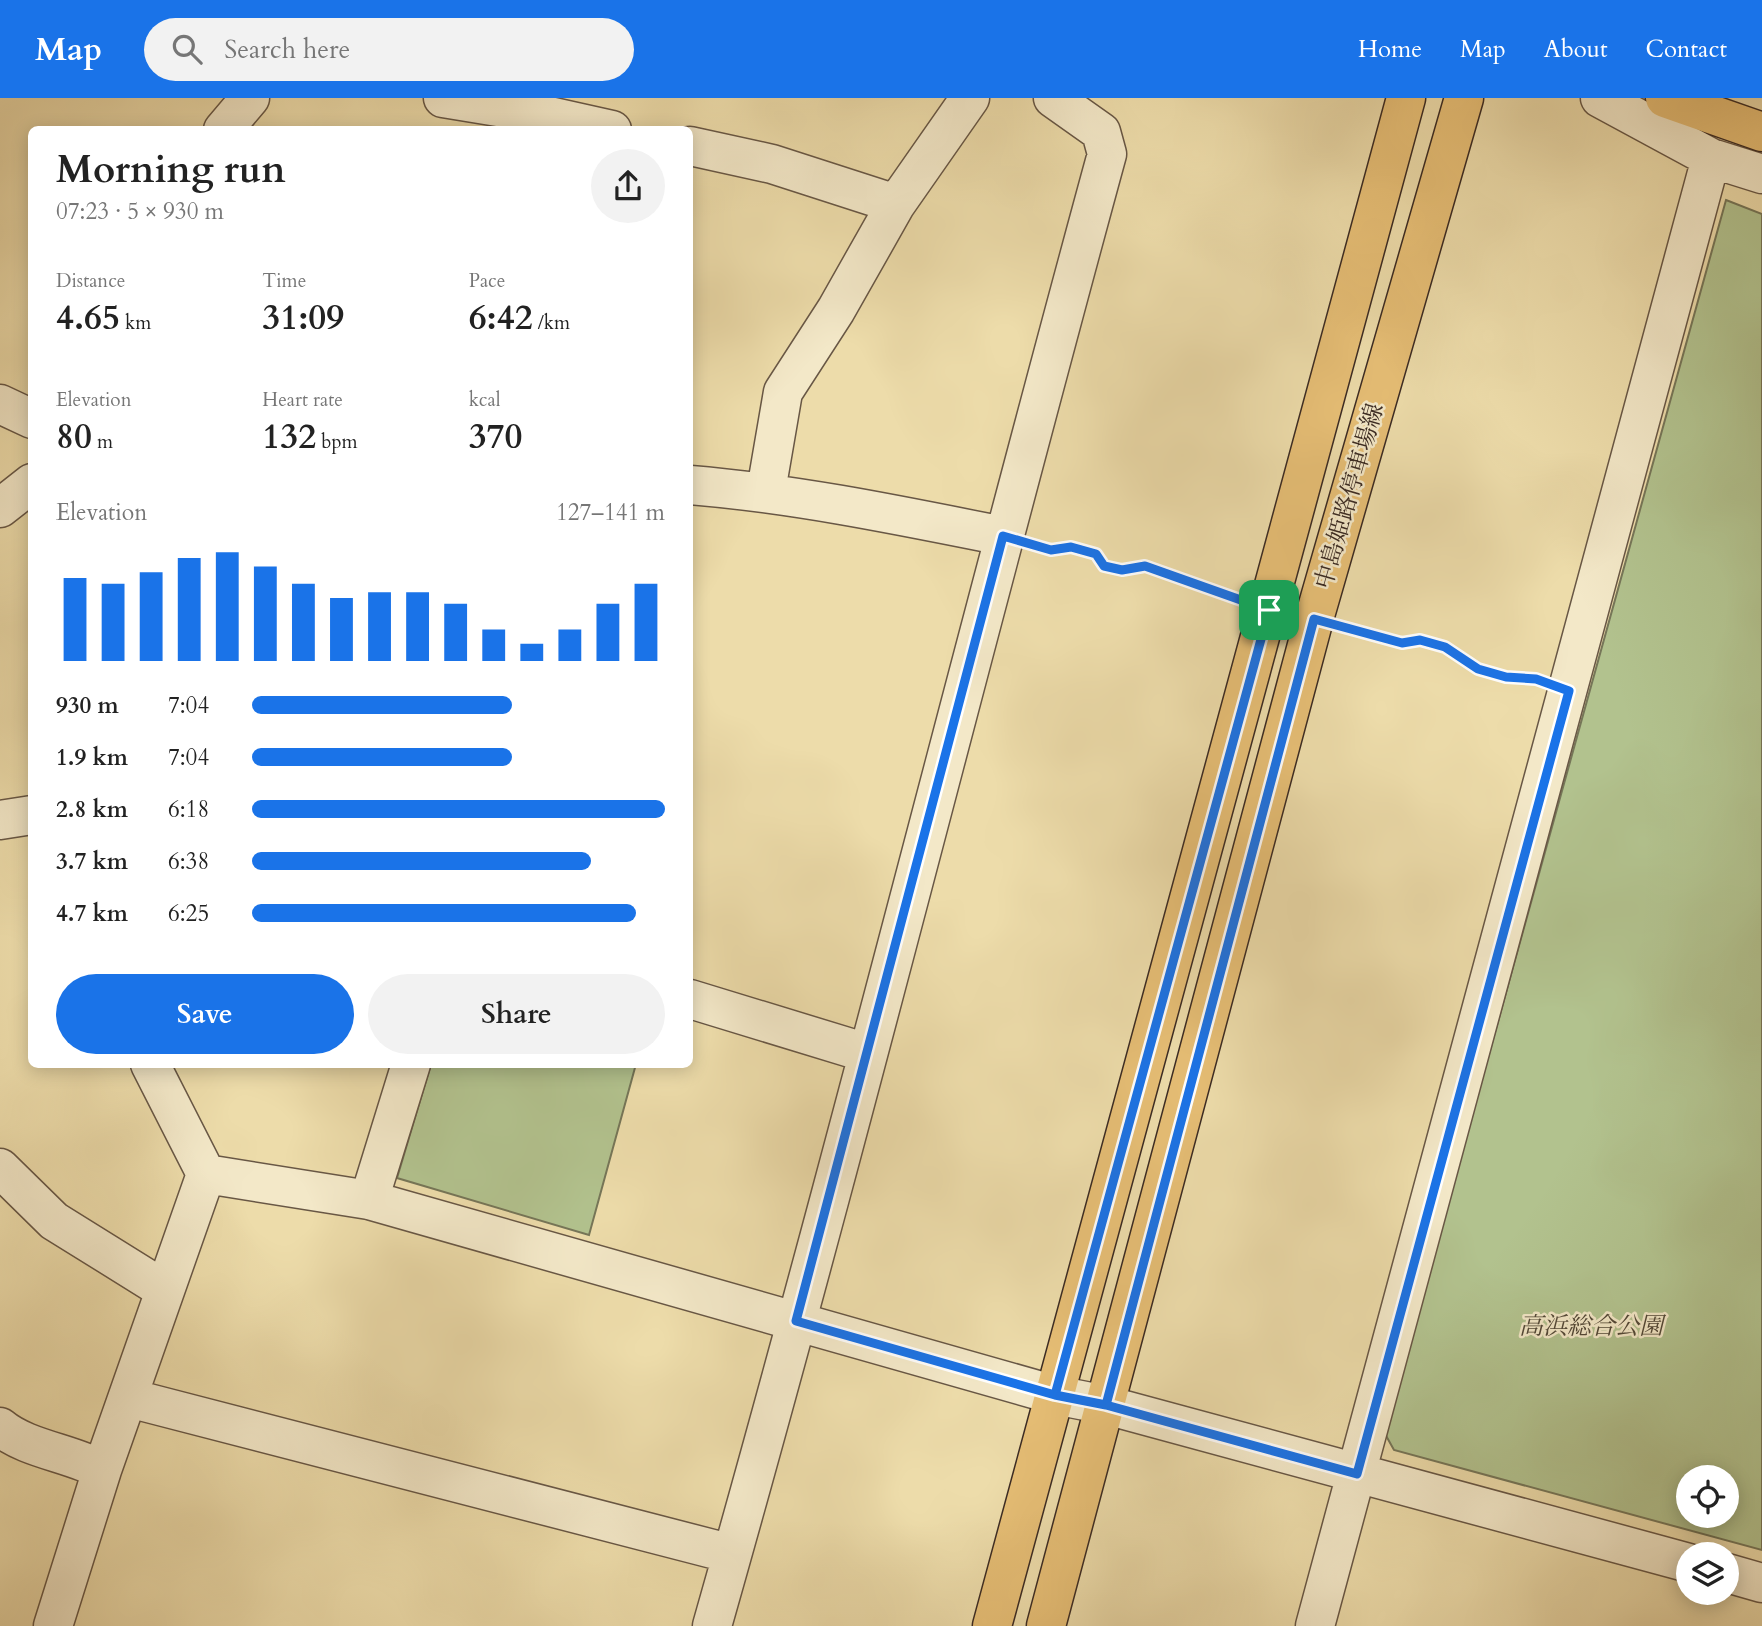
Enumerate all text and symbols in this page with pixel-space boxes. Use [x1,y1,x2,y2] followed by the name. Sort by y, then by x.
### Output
[144,18,634,81] search box
[35,27,102,72] text: Map
[168,30,206,68] icon: search
[224,32,350,67] text: Search here
[1358,33,1422,66] text: Home
[1460,33,1506,66] text: Map
[1544,33,1608,66] text: About
[1646,33,1727,66] text: Contact
[56,144,286,196] text: Morning run
[591,149,665,223] button: share
[56,196,224,227] text: 07:23 · 5 × 930 m
[56,268,125,294] text: Distance
[262,268,306,294] text: Time
[469,268,505,294] text: Pace
[56,294,120,342] text: 4.65
[262,294,344,342] text: 31:09
[469,294,533,342] text: 6:42
[120,310,151,336] text: km
[533,310,570,336] text: /km
[56,387,131,413] text: Elevation
[262,387,343,413] text: Heart rate
[469,387,501,413] text: kcal
[1307,399,1392,593] street label: 中島姫路停車場線
[56,413,92,461] text: 80
[262,413,316,461] text: 132
[469,413,522,461] text: 370
[92,429,113,455] text: m
[316,429,358,455] text: bpm
[56,497,147,528] text: Elevation
[556,497,665,528] text: 127–141 m
[1239,580,1299,640] pin
[1250,591,1288,629] icon: arrive
[56,690,119,721] text: 930 m
[168,690,209,721] text: 7:04
[56,742,128,773] text: 1.9 km
[168,742,209,773] text: 7:04
[56,794,128,825] text: 2.8 km
[168,794,209,825] text: 6:18
[56,846,128,877] text: 3.7 km
[168,846,209,877] text: 6:38
[56,898,128,929] text: 4.7 km
[168,898,209,929] text: 6:25
[56,974,354,1054] button: Save
[368,974,665,1054] button: Share
[1519,1310,1667,1343] park label: 高浜総合公園
[1676,1465,1739,1605] map controls
[1676,1465,1739,1528] button: locate
[1676,1542,1739,1605] button: layers

